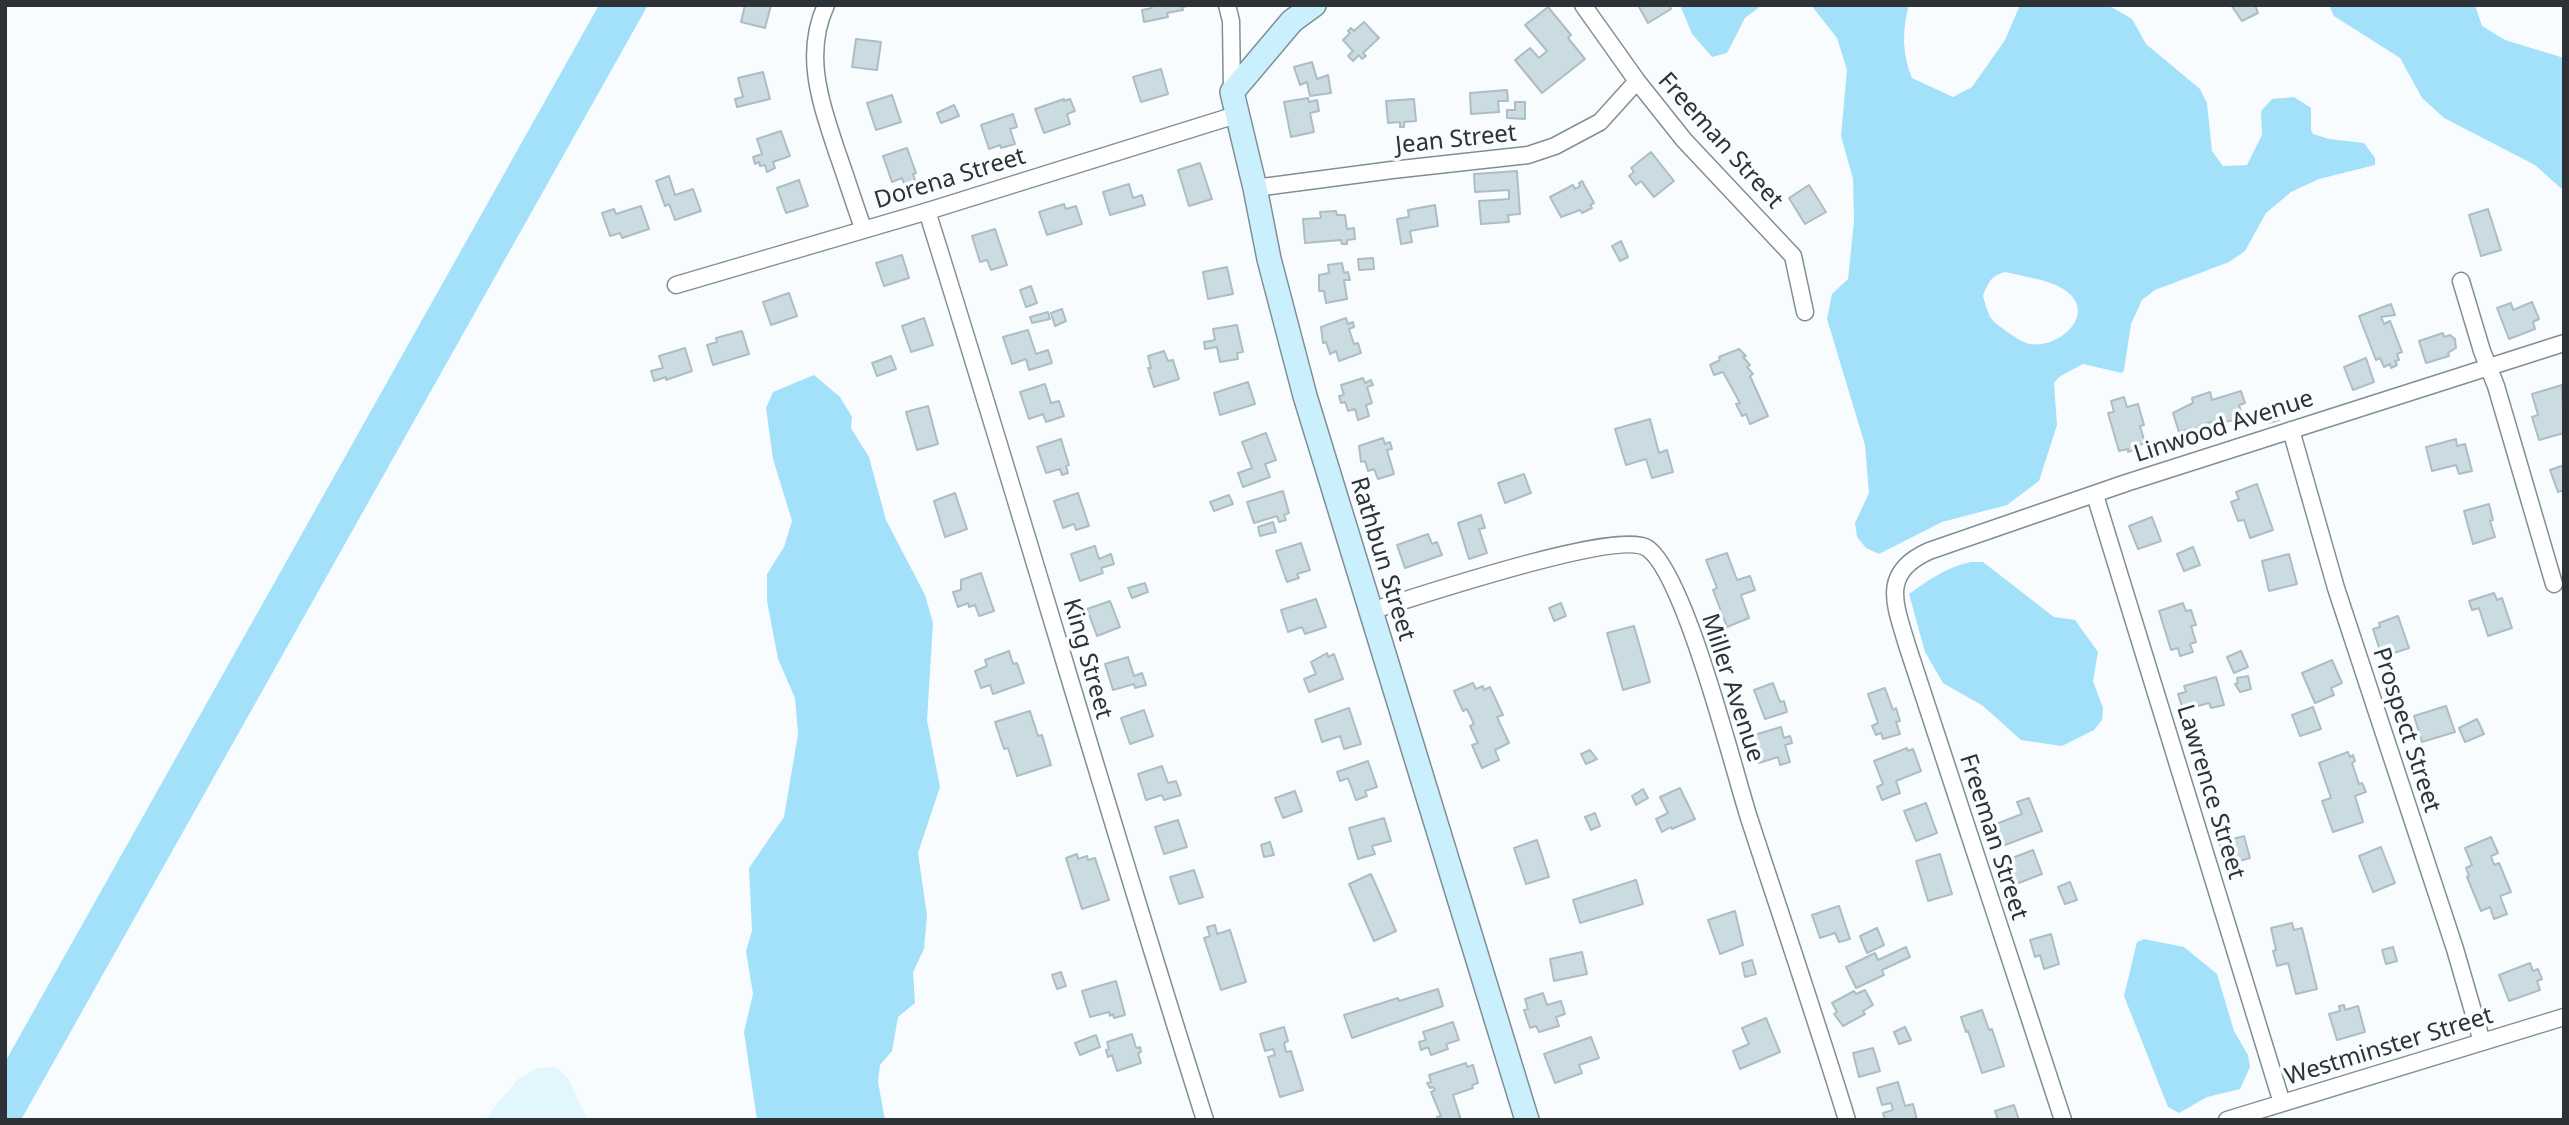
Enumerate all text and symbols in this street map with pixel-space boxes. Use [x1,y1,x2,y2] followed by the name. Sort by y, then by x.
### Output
[1651,67,1789,215] street label: Freeman Street
[1394,119,1518,161] street label: Jean Street
[871,142,1029,216] street label: Dorena Street
[2131,384,2317,470] street label: Linwood Avenue
[1343,474,1421,644] street label: Rathbun Street
[1056,595,1118,723] street label: King Street
[1694,610,1770,766] street label: Miller Avenue
[2366,644,2446,816] street label: Prospect Street
[2170,701,2250,883] street label: Lawrence Street
[1953,750,2033,924] street label: Freeman Street
[2282,1002,2496,1092] street label: Westminster Street

